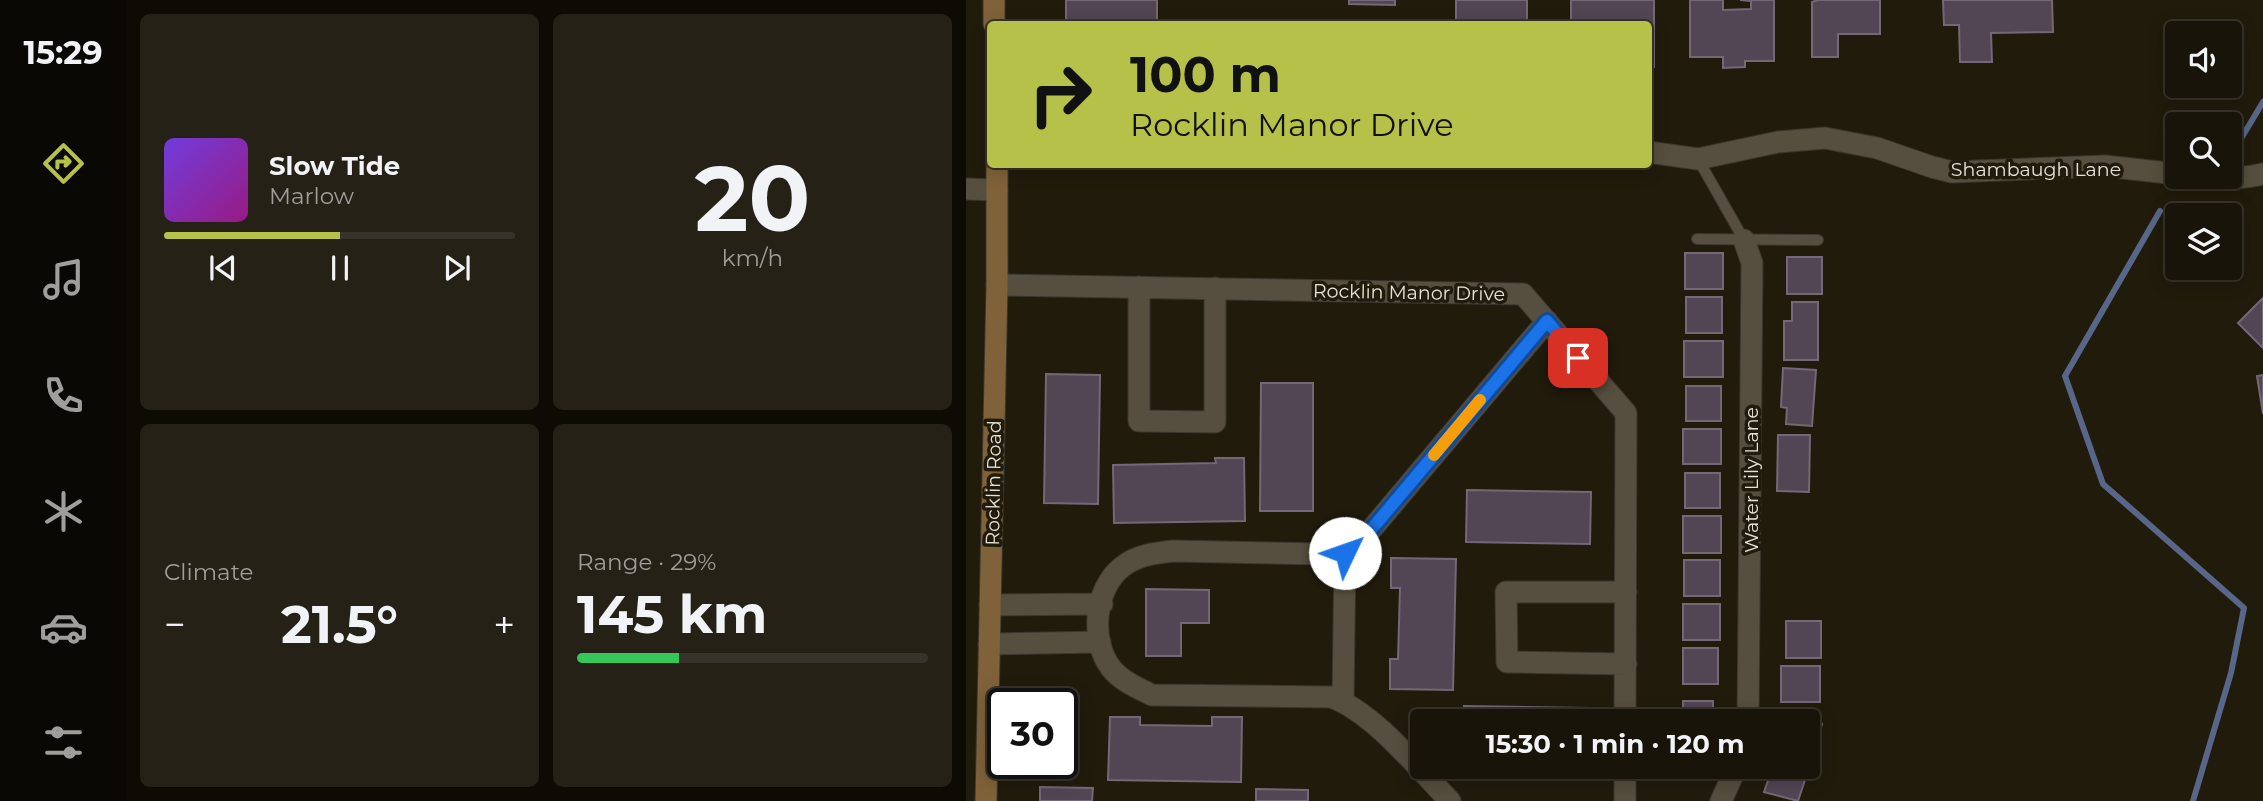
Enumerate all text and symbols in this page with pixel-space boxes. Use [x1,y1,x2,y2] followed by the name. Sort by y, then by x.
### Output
[2165,21,2242,280] map controls
[2165,21,2242,98] button: sound
[23,33,103,72] text: 15:29
[1130,45,1281,104] text: 100 m
[1015,49,1106,140] icon: right
[1130,105,1454,144] text: Rocklin Manor Drive
[2165,112,2242,189] button: search
[39,139,88,188] icon: directions
[695,143,810,254] text: 20
[269,150,400,182] text: Slow Tide
[1951,158,2121,181] street label: Shambaugh Lane
[269,182,354,210] text: Marlow
[2165,203,2242,280] button: layers
[722,244,783,272] text: km/h
[204,249,242,287] icon: previous
[321,249,359,287] icon: pause
[438,249,476,287] icon: next
[39,255,88,304] icon: music
[1313,279,1505,306] street label: Rocklin Manor Drive
[1548,328,1608,388] pin
[1559,339,1597,377] icon: arrive
[39,371,88,420] icon: phone
[1740,407,1763,553] street label: Water Lily Lane
[981,420,1006,546] street label: Rocklin Road
[39,487,88,536] icon: climate
[1308,516,1382,590] position arrow
[577,548,716,576] text: Range · 29%
[164,558,253,586] text: Climate
[577,583,767,646] text: 145 km
[281,593,398,656] text: 21.5°
[164,601,186,648] text: −
[493,601,515,648] text: +
[39,603,88,652] icon: car
[987,688,1078,779] speed limit sign: 30
[39,718,88,767] icon: filters
[1485,728,1745,760] text: 15:30 · 1 min · 120 m

